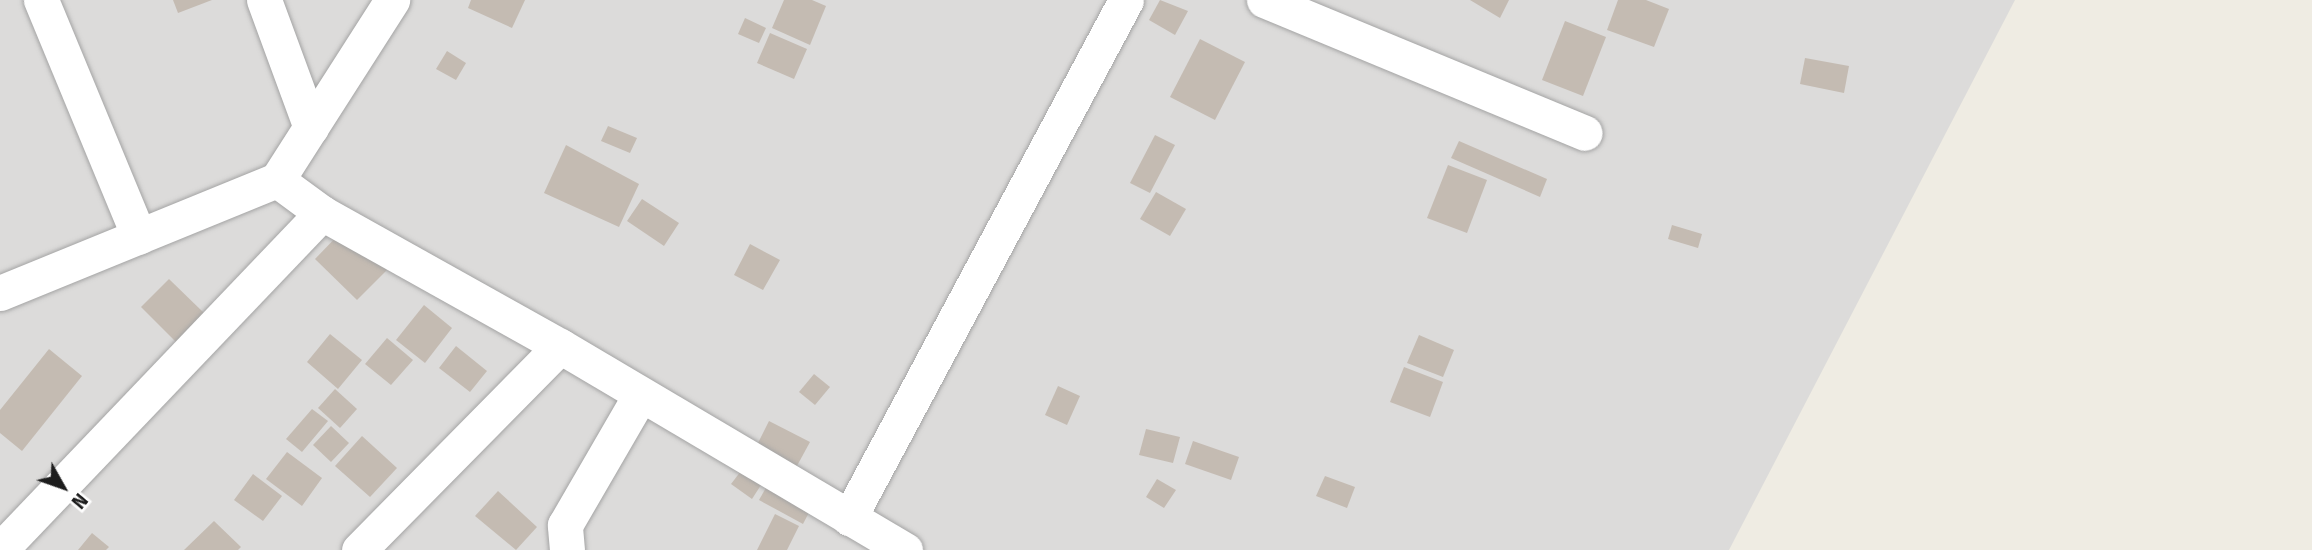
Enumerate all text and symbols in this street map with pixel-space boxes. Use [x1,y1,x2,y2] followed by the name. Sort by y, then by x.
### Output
[28,452,98,522] north arrow
[67,489,92,513] text: N

